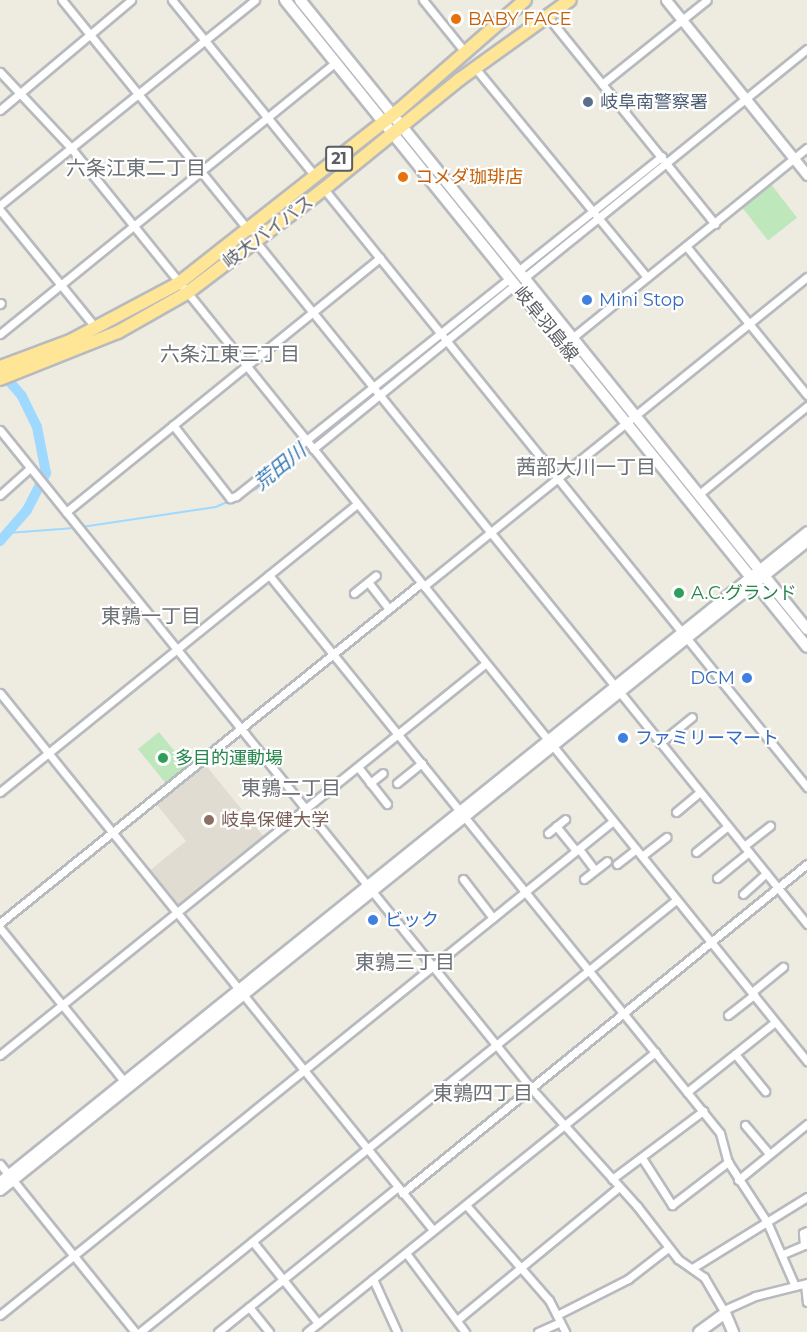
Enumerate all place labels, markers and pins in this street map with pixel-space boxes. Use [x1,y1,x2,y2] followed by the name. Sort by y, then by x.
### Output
[468,8,572,30] place label: BABY FACE
[449,12,463,26] marker: BABY FACE
[600,91,708,113] place label: 岐阜南警察署
[581,95,595,109] marker: 岐阜南警察署
[415,166,523,188] place label: コメダ珈琲店
[396,170,410,184] marker: コメダ珈琲店
[599,289,684,311] place label: Mini Stop
[580,293,594,307] marker: Mini Stop
[691,582,797,604] place label: A.C.グランド
[672,586,686,600] marker: A.C.グランド
[690,667,735,689] place label: DCM
[740,671,754,685] marker: DCM
[635,727,779,749] place label: ファミリーマート
[616,731,630,745] marker: ファミリーマート
[175,747,283,769] place label: 多目的運動場
[156,751,170,765] marker: 多目的運動場
[221,809,329,831] place label: 岐阜保健大学
[202,813,216,827] marker: 岐阜保健大学
[385,909,439,931] place label: ビック
[366,913,380,927] marker: ビック

